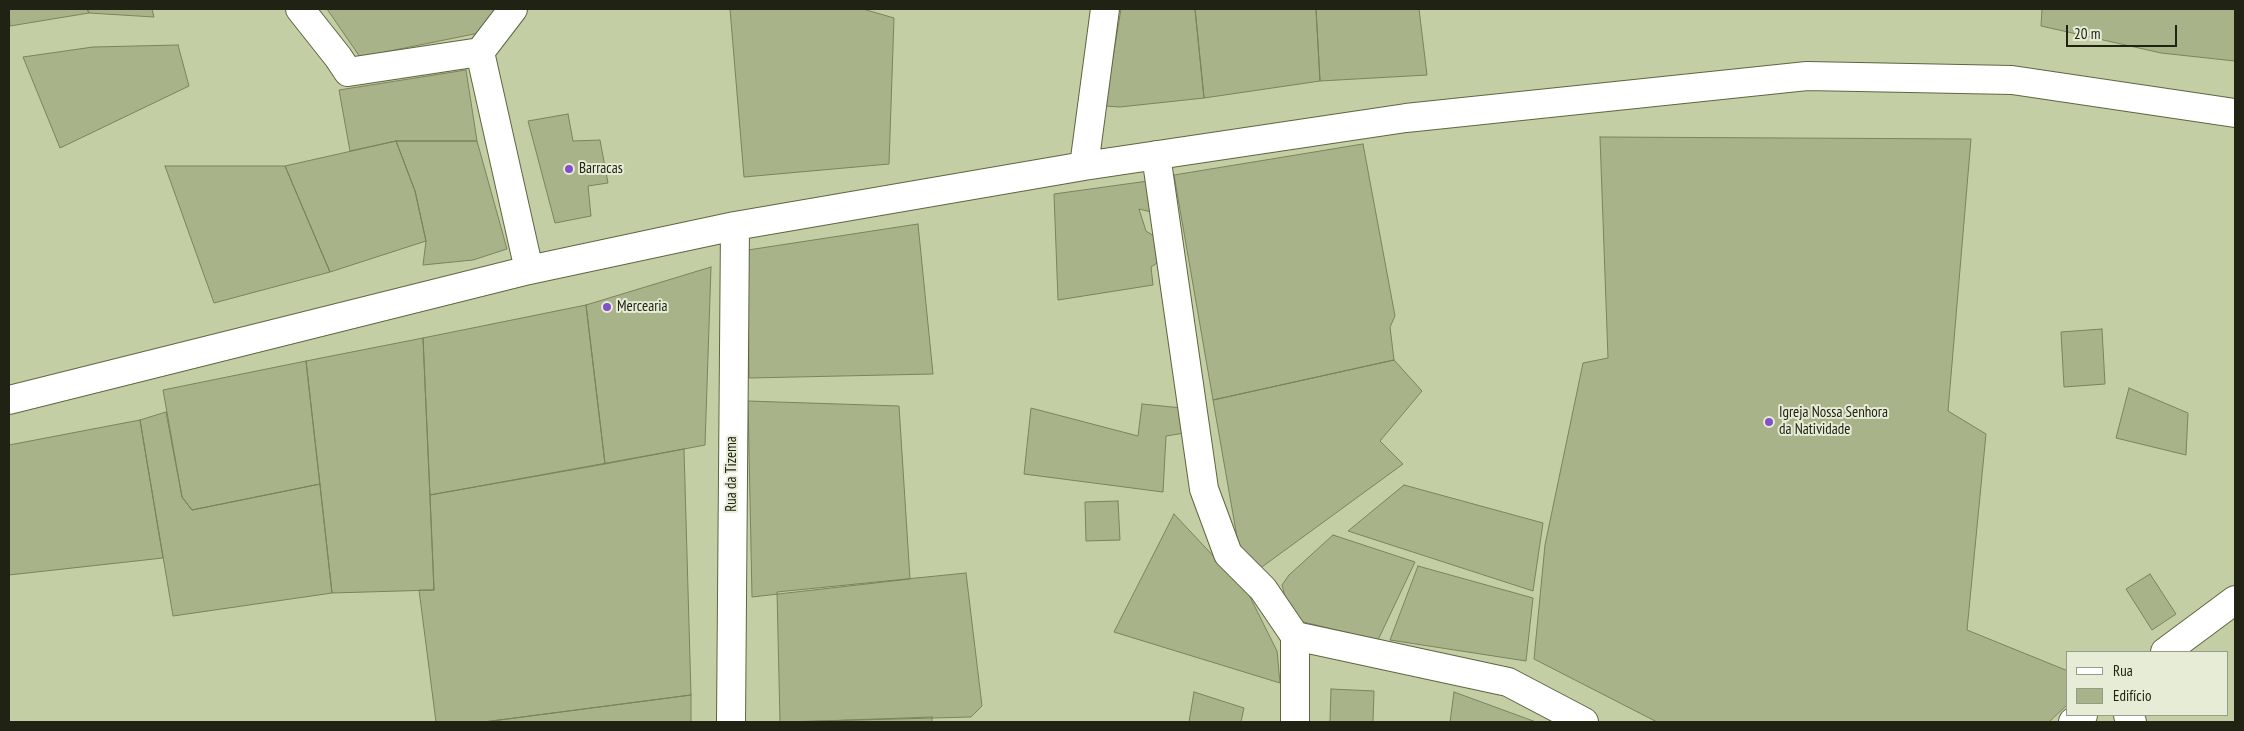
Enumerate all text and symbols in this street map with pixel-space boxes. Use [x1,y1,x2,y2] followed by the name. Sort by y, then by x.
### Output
[2069,15,2180,47] scale bar
[2074,24,2100,43] text: 20 m
[579,160,623,178] place label: Barracas
[563,163,575,175] marker: Barracas
[617,298,668,316] place label: Mercearia
[601,301,613,313] marker: Mercearia
[1779,404,1888,439] place label: Igreja Nossa Senhora da Natividade
[1763,416,1775,428] marker: Igreja Nossa Senhora da Natividade
[723,436,741,512] street label: Rua da Tizema
[2066,651,2229,716] legend
[2113,661,2133,680] text: Rua
[2113,686,2151,705] text: Edifício

